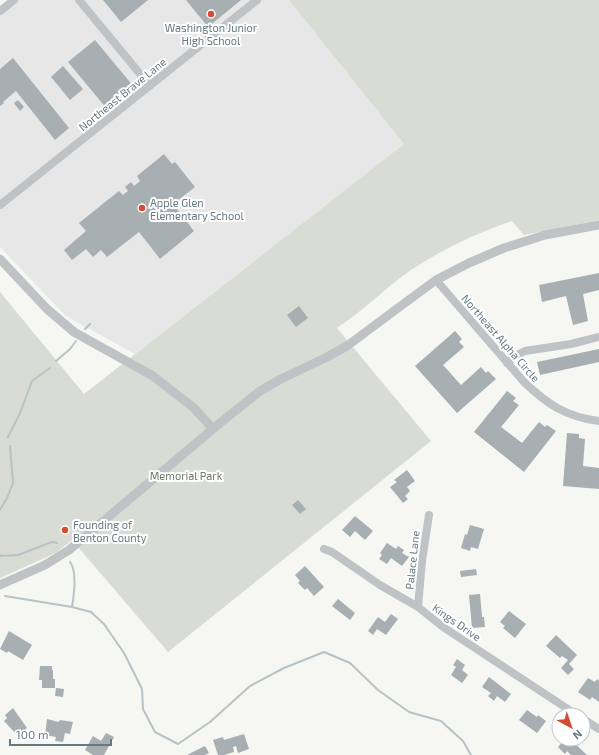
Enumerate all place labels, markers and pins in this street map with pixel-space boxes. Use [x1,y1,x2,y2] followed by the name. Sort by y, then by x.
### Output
[206,9,216,19] marker: Washington Junior High School
[165,21,258,47] place label: Washington Junior High School
[150,196,244,222] place label: Apple Glen Elementary School
[137,203,147,213] marker: Apple Glen Elementary School
[73,518,147,544] place label: Founding of Benton County
[60,525,70,535] marker: Founding of Benton County

